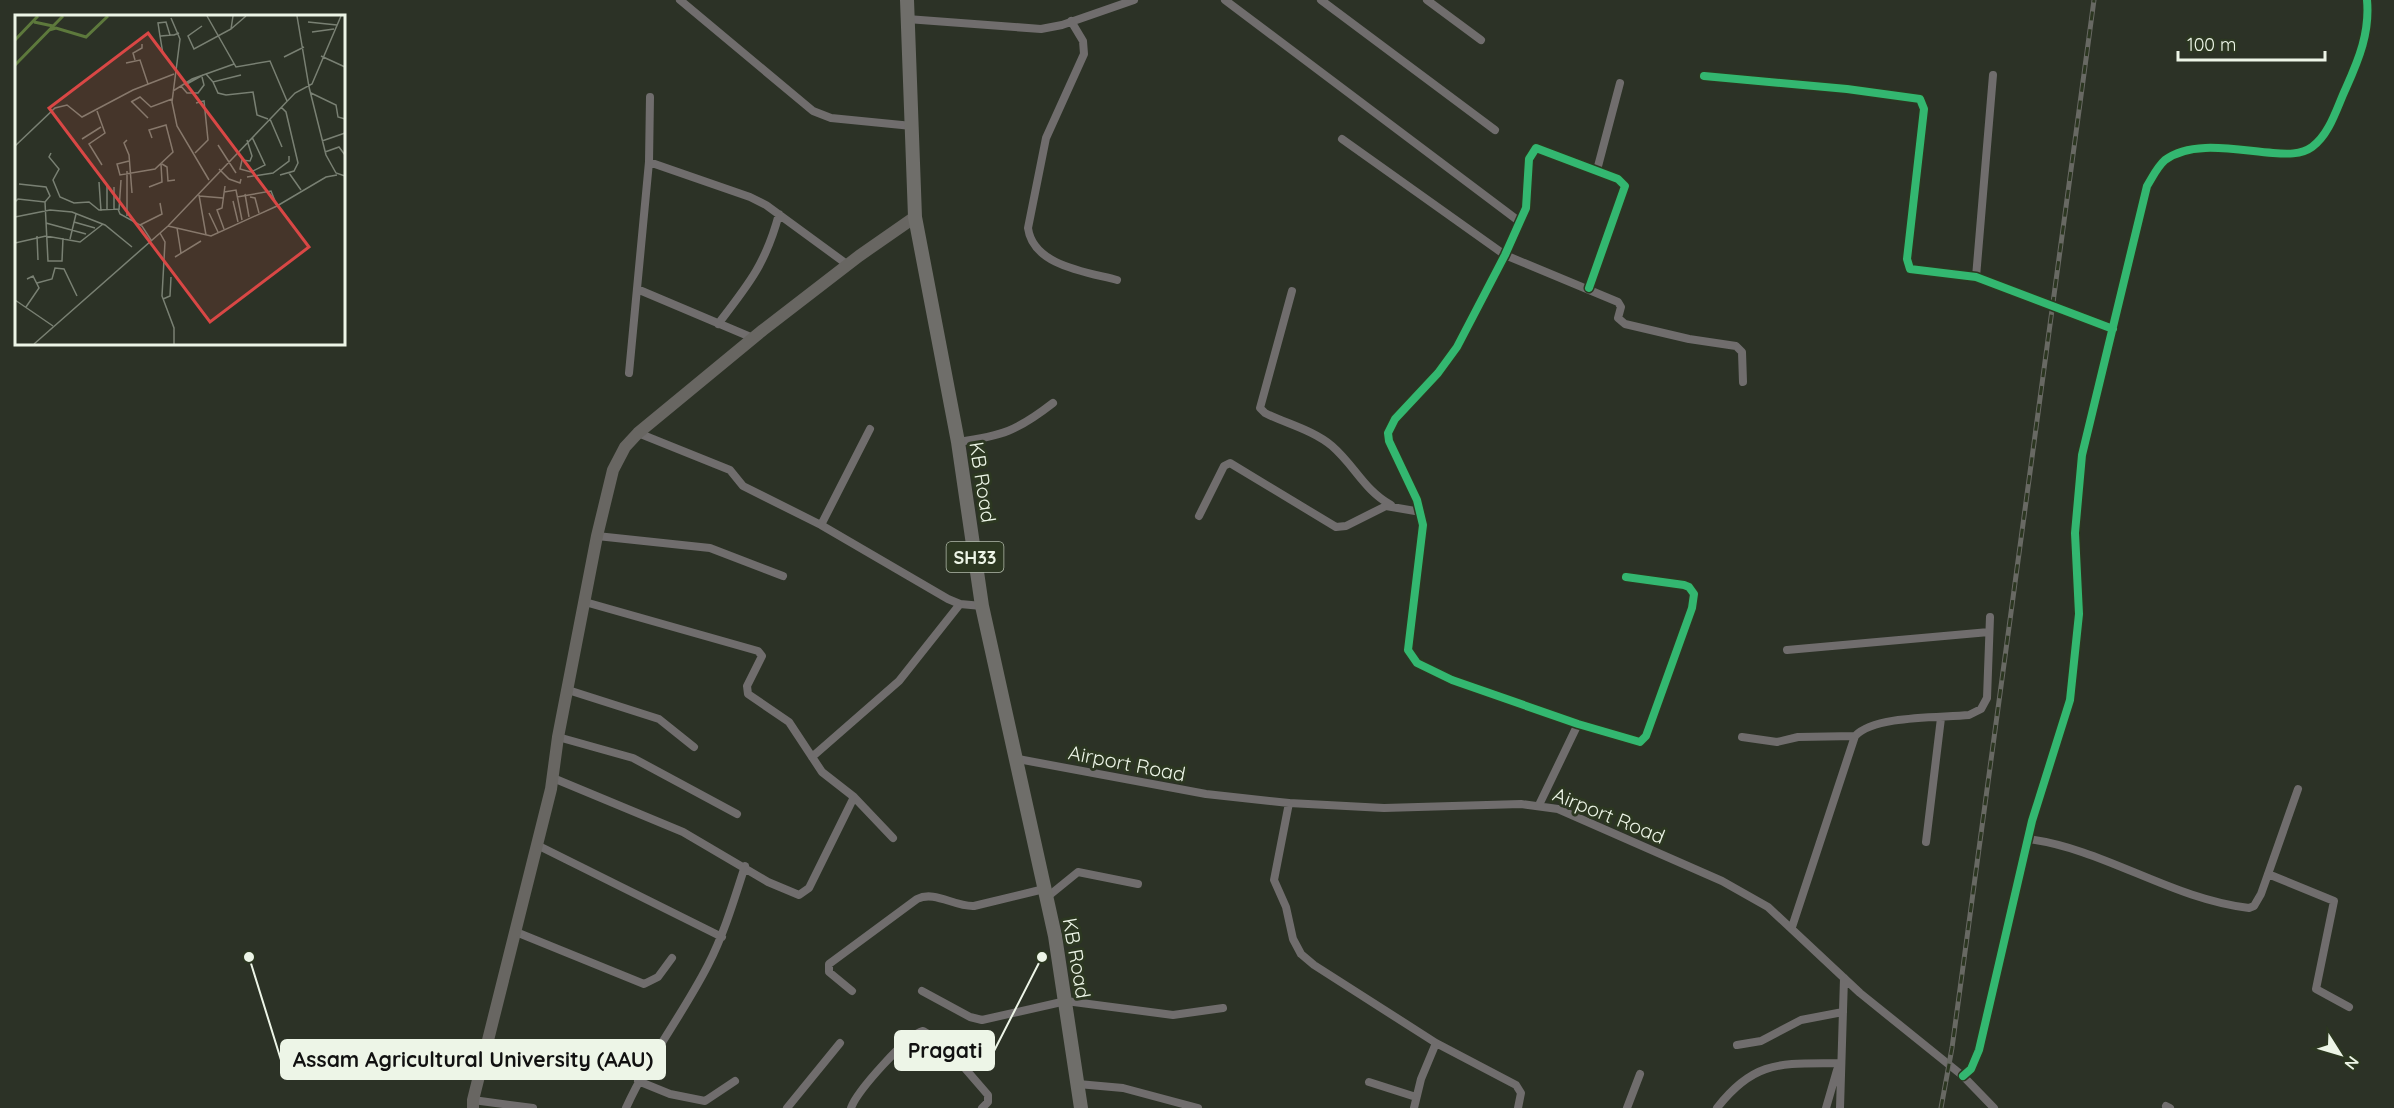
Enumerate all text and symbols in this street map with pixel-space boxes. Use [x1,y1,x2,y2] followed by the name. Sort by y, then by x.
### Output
[15,15,345,345] inset map
[2178,24,2325,62] scale bar
[2187,33,2236,56] text: 100 m
[964,440,1002,524] street label: KB Road
[946,542,1004,572] road number: SH33
[1066,739,1188,787] street label: Airport Road
[1549,781,1669,849] street label: Airport Road
[1058,916,1096,1000] street label: KB Road
[2310,1024,2370,1084] north arrow
[895,1031,994,1070] callout: Pragati
[908,1037,982,1063] text: Pragati
[281,1040,665,1079] callout: Assam Agricultural University (AAU)
[293,1046,653,1072] text: Assam Agricultural University (AAU)
[2340,1052,2364,1074] text: N

